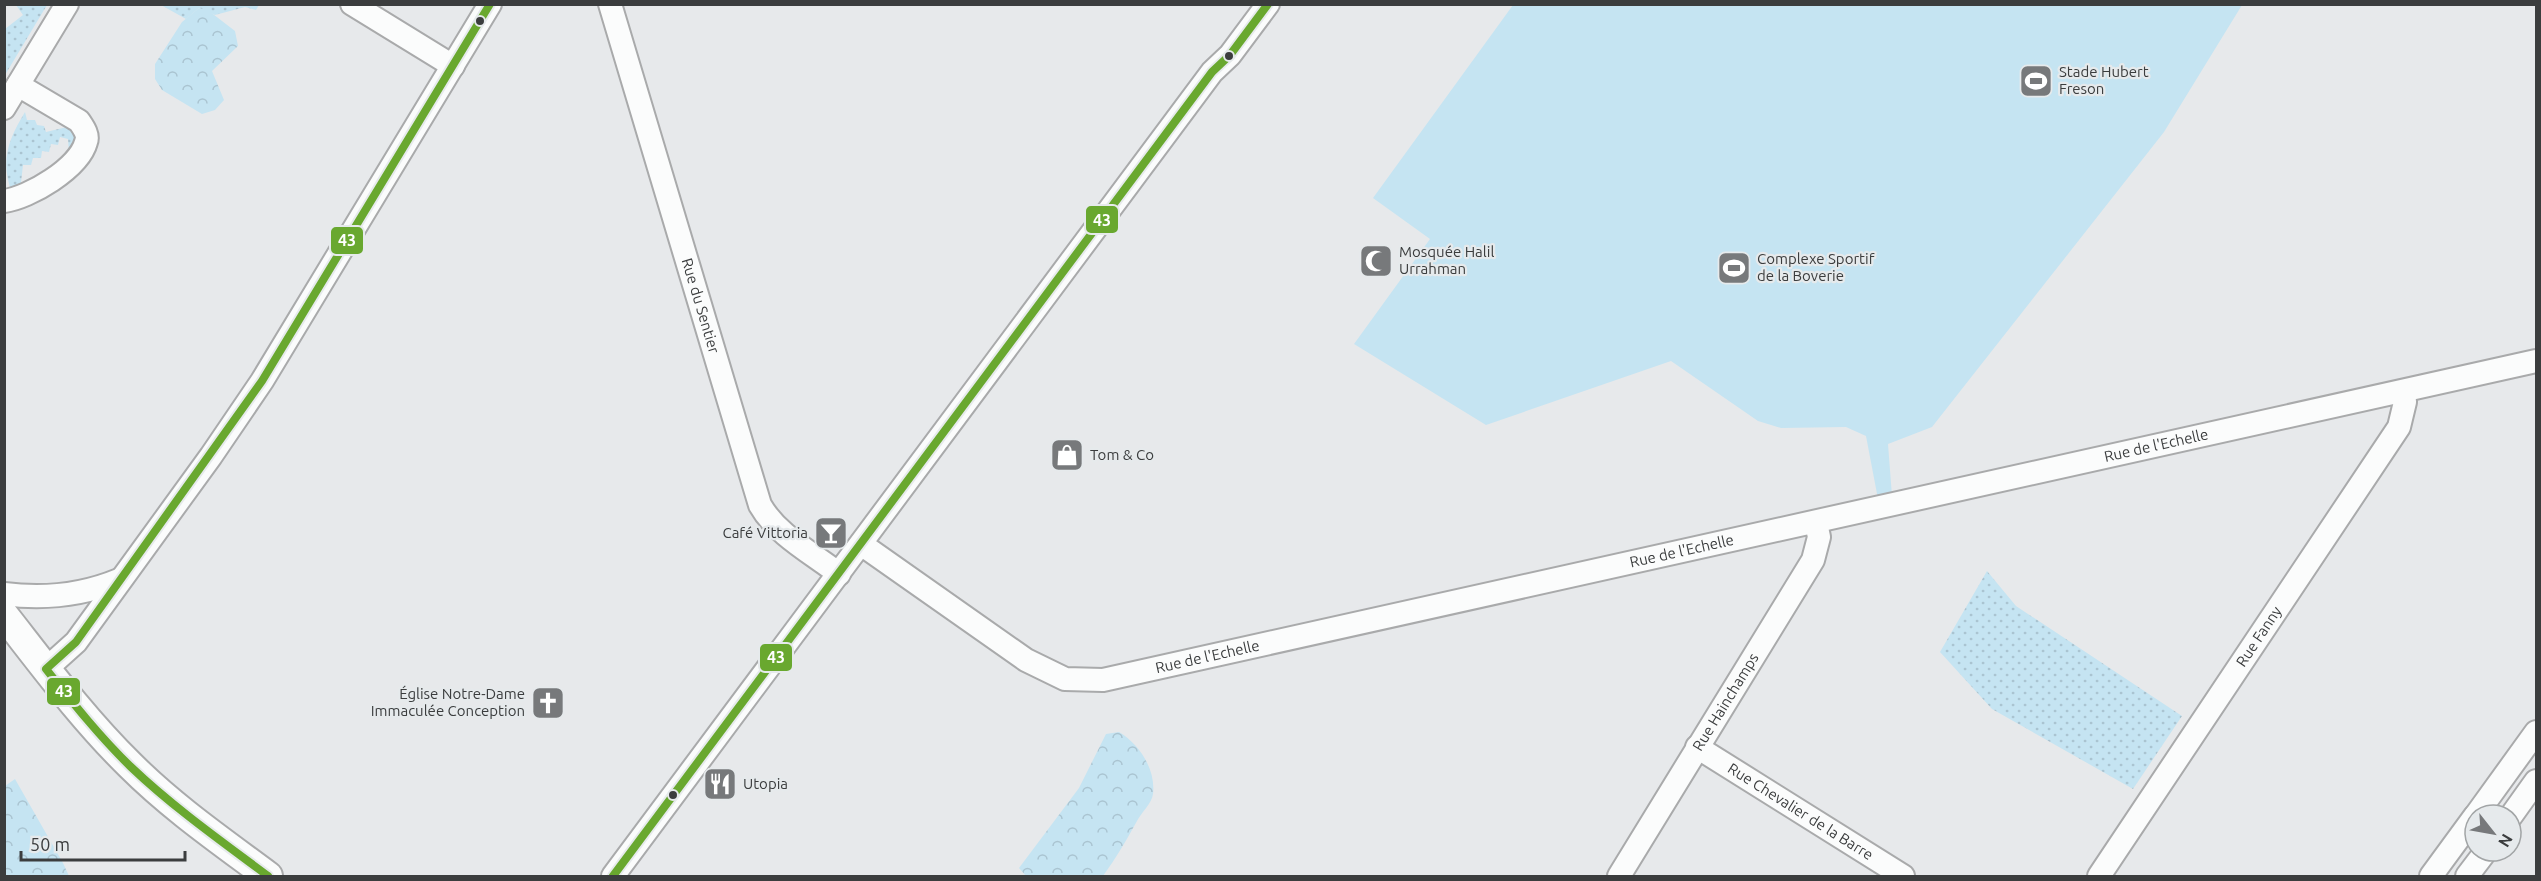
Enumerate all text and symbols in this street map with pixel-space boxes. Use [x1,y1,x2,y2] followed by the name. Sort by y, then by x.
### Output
[474,15,486,27] unlabelled marker
[1223,50,1235,62] unlabelled marker
[2018,63,2054,99] sports icon: Stade Hubert Freson
[2059,63,2149,97] place label: Stade Hubert Freson
[1085,205,1119,234] line badge: 43
[1093,211,1111,229] text: 43
[330,226,364,255] line badge: 43
[338,231,356,249] text: 43
[1358,243,1394,279] mosque icon: Mosquée Halil Urrahman
[1399,243,1494,277] place label: Mosquée Halil Urrahman
[1716,250,1752,286] sports icon: Complexe Sportif de la Boverie
[1757,250,1875,284] place label: Complexe Sportif de la Boverie
[679,256,723,356] street label: Rue du Sentier
[2102,425,2210,465] street label: Rue de l'Echelle
[1049,437,1085,473] shop icon: Tom & Co
[1090,446,1154,463] place label: Tom & Co
[813,515,849,551] bar icon: Café Vittoria
[722,524,808,541] place label: Café Vittoria
[1628,531,1735,571] street label: Rue de l'Echelle
[2232,603,2285,670] street label: Rue Fanny
[1154,636,1261,676] street label: Rue de l'Echelle
[759,643,793,672] line badge: 43
[767,648,785,666] text: 43
[1689,650,1762,754] street label: Rue Hainchamps
[46,677,81,706] line badge: 43
[55,682,73,700] text: 43
[371,685,525,719] place label: Église Notre-Dame Immaculée Conception
[530,685,566,721] church icon: Église Notre-Dame Immaculée Conception
[1725,759,1876,863] street label: Rue Chevalier de la Barre
[702,766,738,802] restaurant icon: Utopia
[743,775,788,792] place label: Utopia
[667,789,679,801] unlabelled marker
[2463,803,2523,863] north arrow
[21,824,184,862] scale bar
[2495,831,2517,850] text: N
[30,834,70,854] text: 50 m

